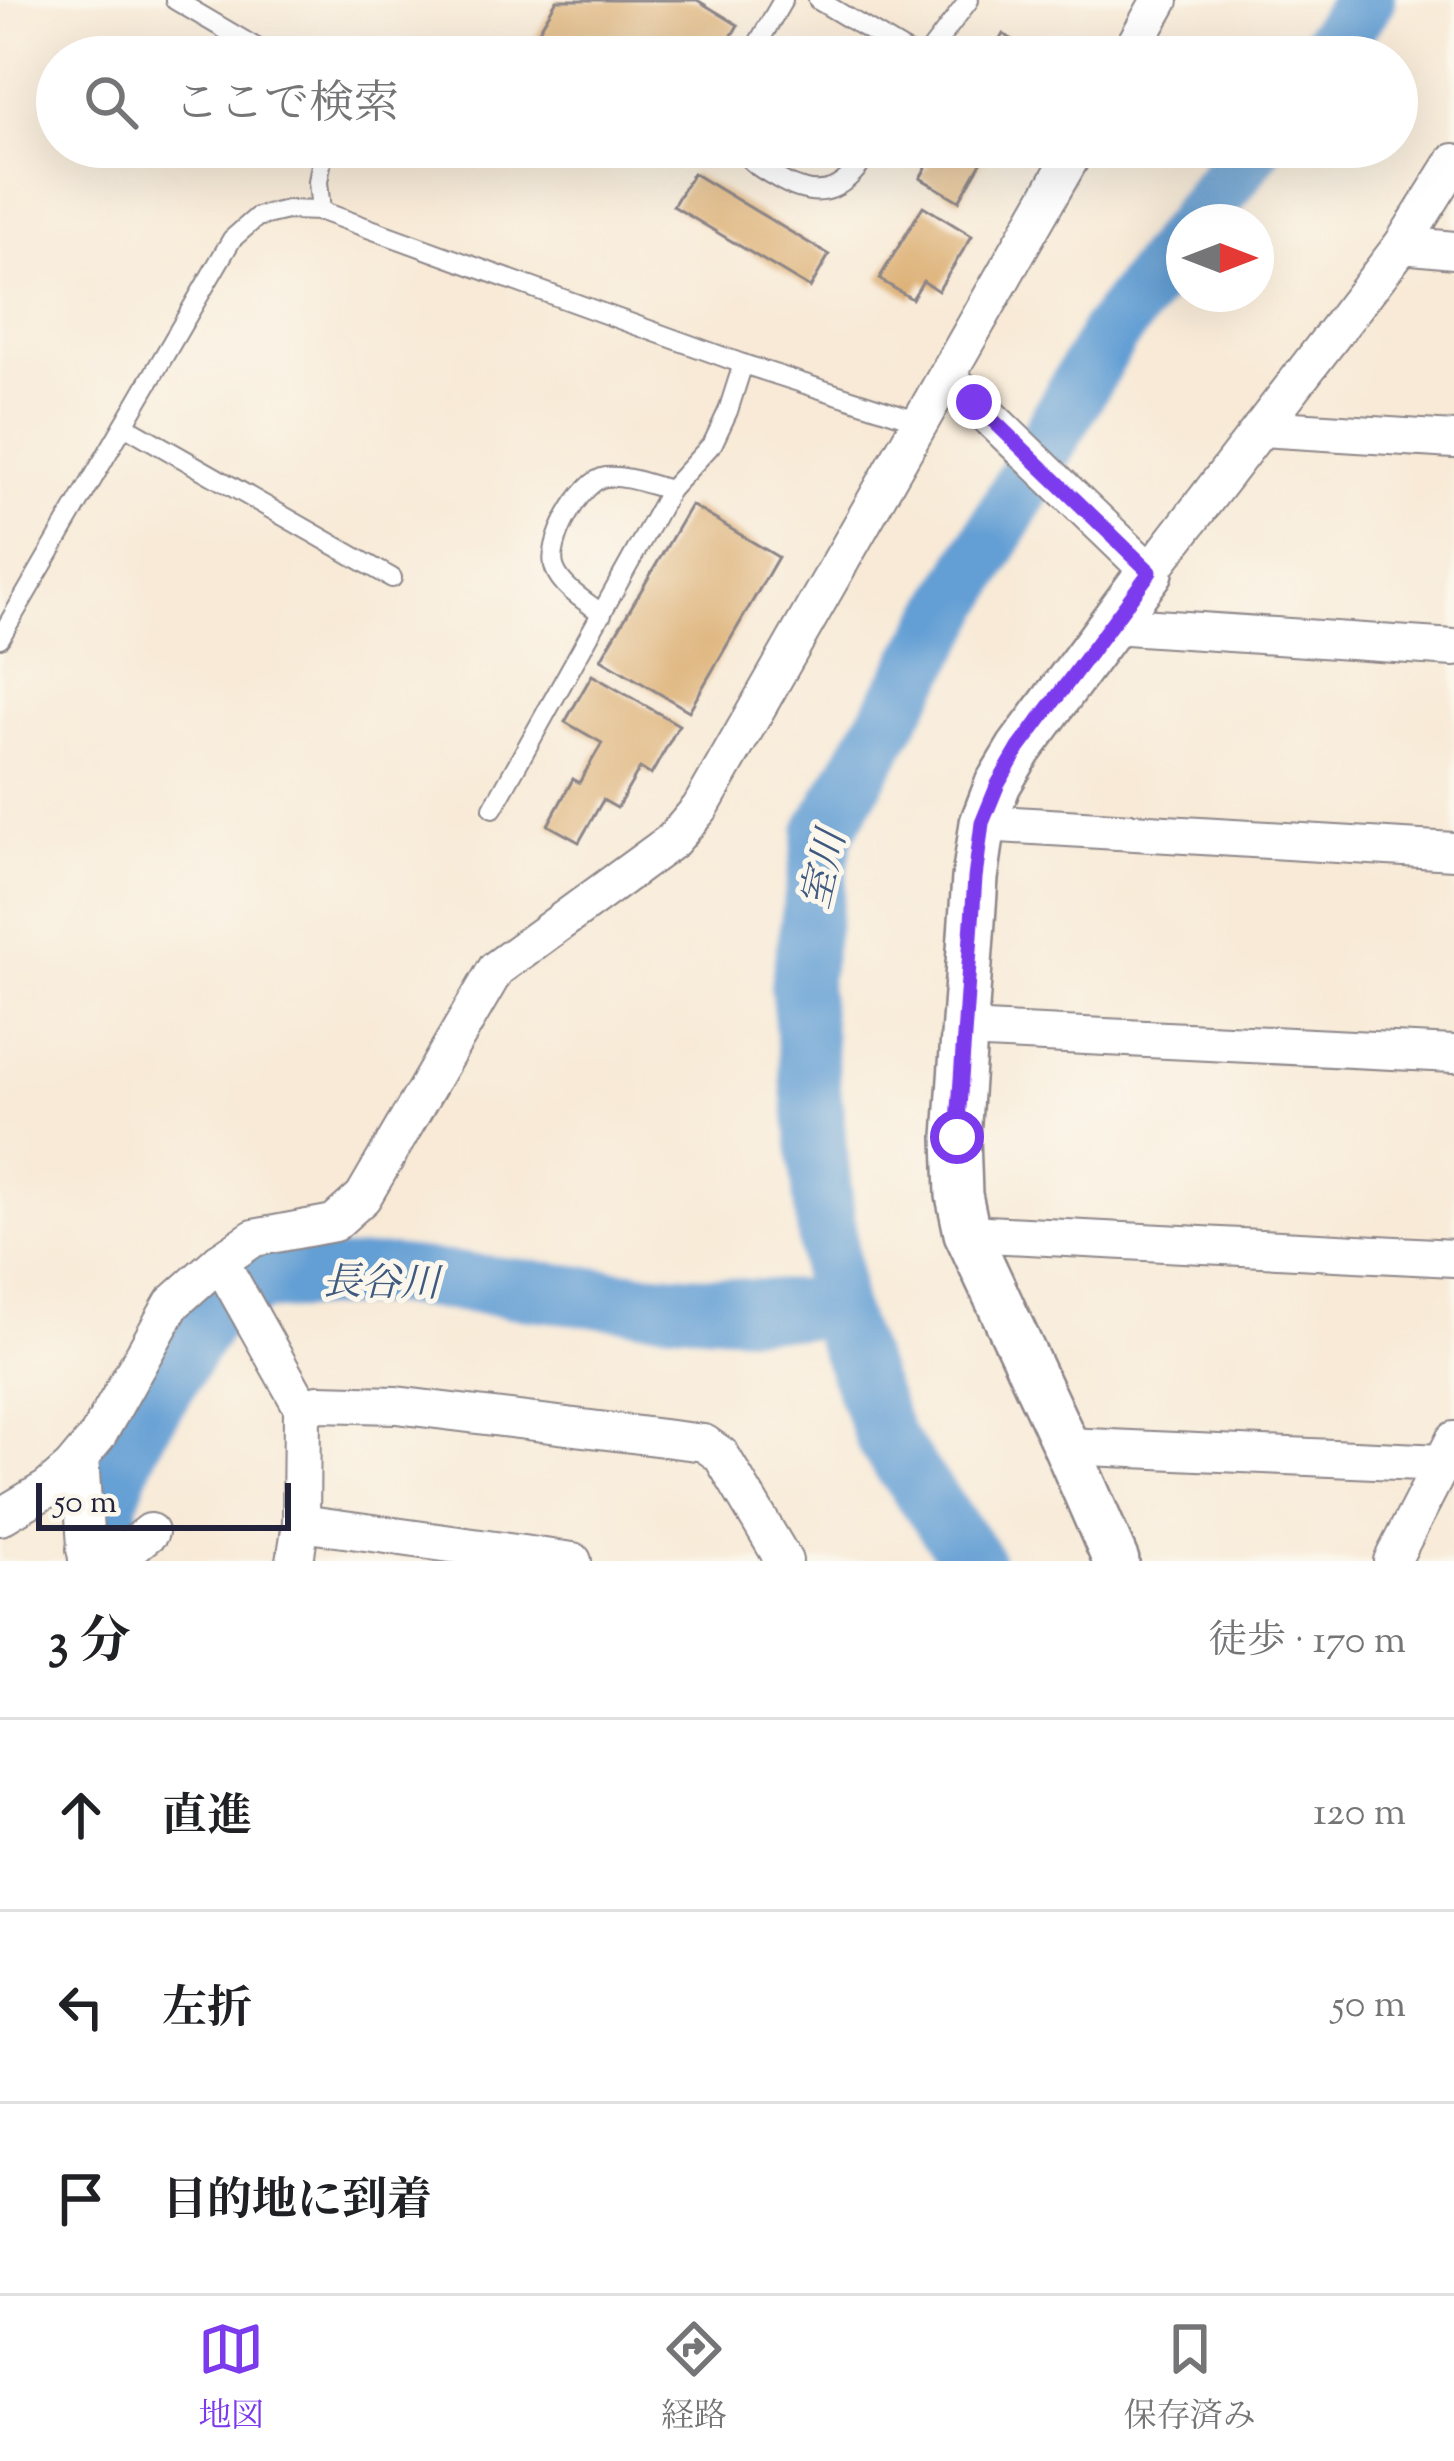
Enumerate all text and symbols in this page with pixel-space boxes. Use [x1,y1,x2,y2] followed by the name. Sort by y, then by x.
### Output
[36,36,1418,168] search box
[78,69,144,135] icon: search
[174,74,399,139] text: ここで検索
[1166,204,1274,312] north arrow
[947,375,1001,429] route end
[791,822,864,914] water label: 室川
[930,1110,984,1164] route start
[322,1257,444,1315] water label: 長谷川
[36,1477,291,1530] scale bar
[54,1480,117,1528] text: 50 m
[48,1608,130,1681] text: 3 分
[1208,1615,1406,1671] text: 徒歩 · 170 m
[48,1782,114,1848] icon: ahead
[162,1787,252,1852] text: 直進
[1313,1787,1406,1843] text: 120 m
[48,1974,114,2040] icon: left
[162,1979,252,2044] text: 左折
[1331,1979,1406,2035] text: 50 m
[48,2166,114,2232] icon: arrive
[162,2171,432,2236] text: 目的地に到着
[198,2316,264,2442] tab: 地図
[661,2316,727,2442] tab: 経路
[1124,2316,1256,2442] tab: 保存済み

